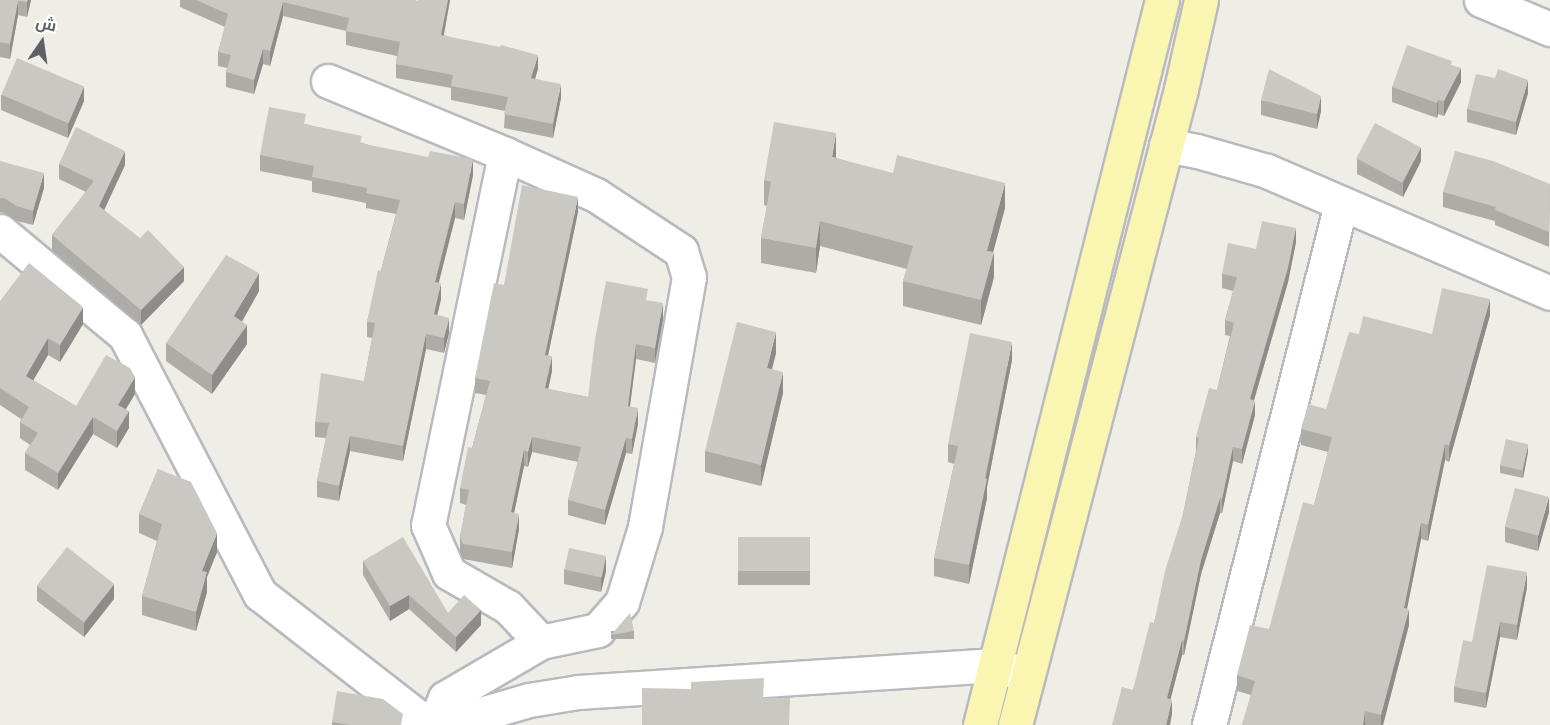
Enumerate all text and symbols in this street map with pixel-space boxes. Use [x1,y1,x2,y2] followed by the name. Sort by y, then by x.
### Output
[34,11,59,37] text: ش
[12,12,72,72] north arrow

